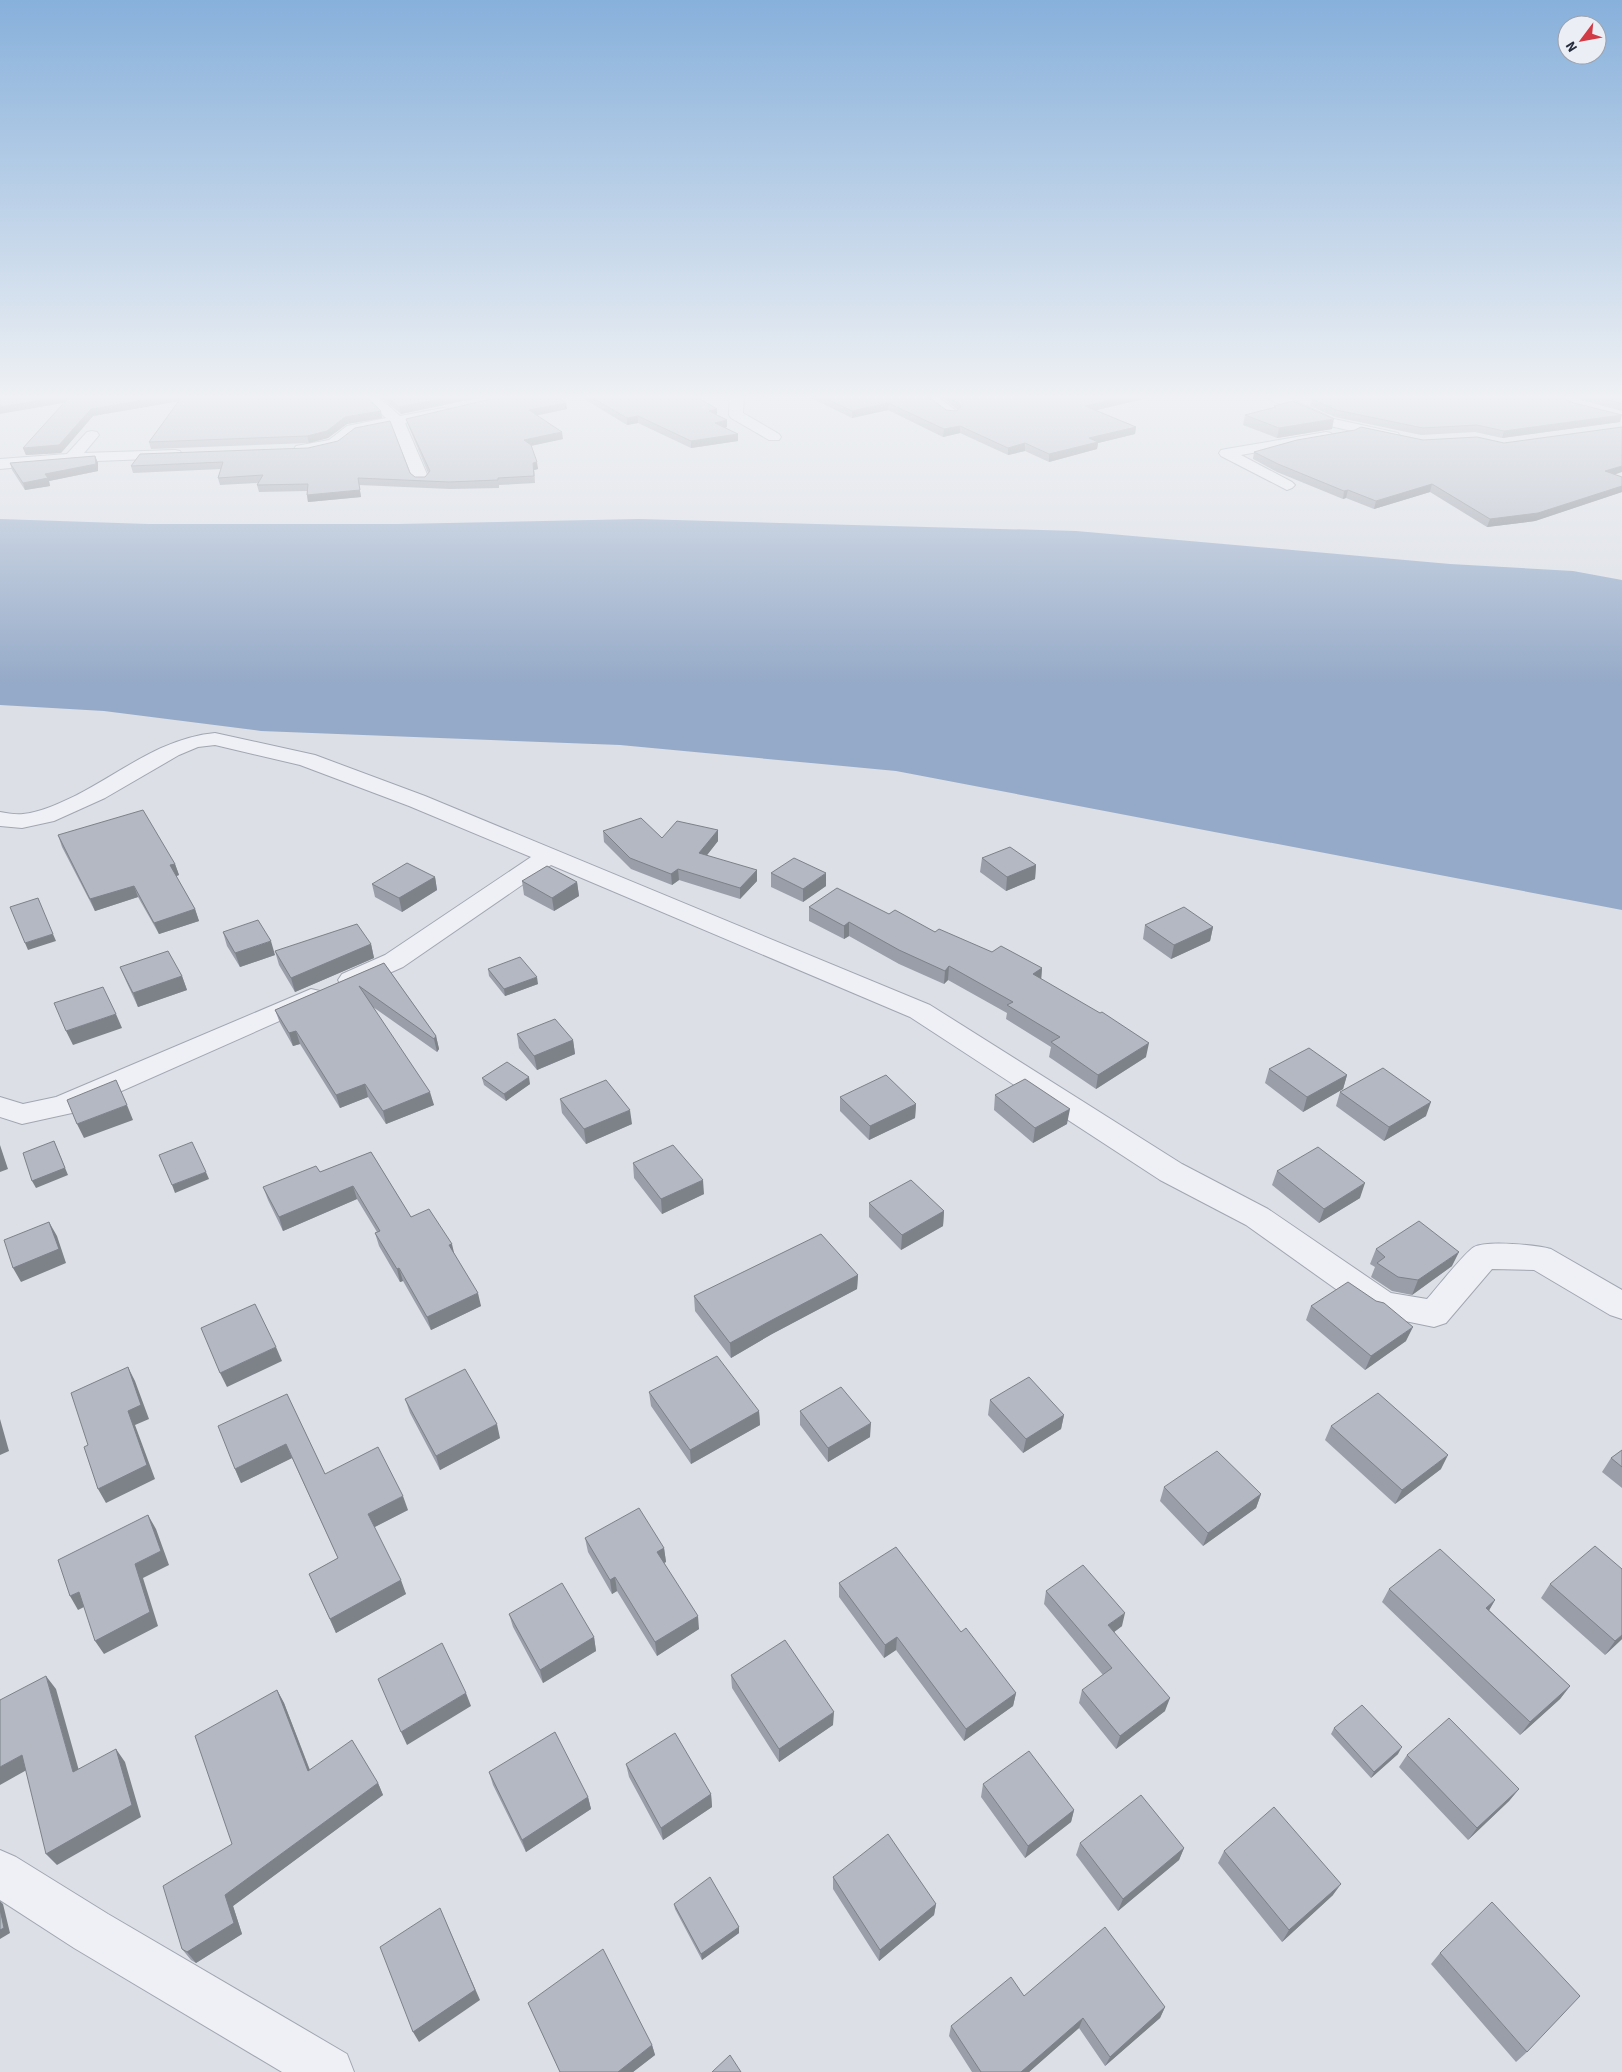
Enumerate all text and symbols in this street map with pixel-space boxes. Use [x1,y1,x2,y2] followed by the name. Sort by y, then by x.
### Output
[1557,15,1607,65] north arrow
[1561,37,1583,56] text: N

